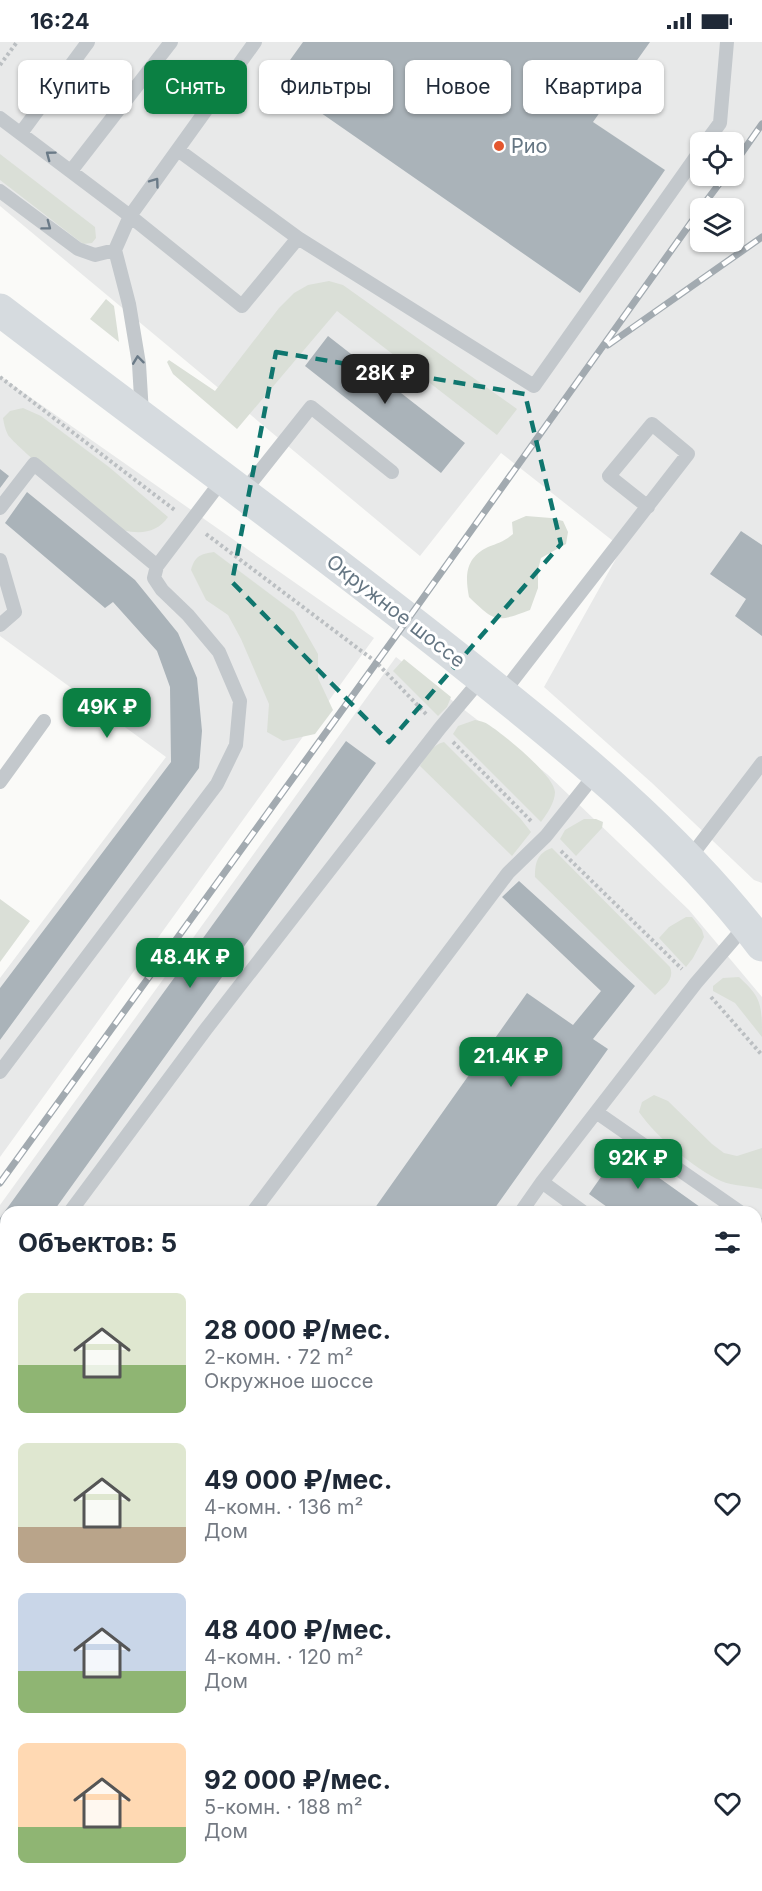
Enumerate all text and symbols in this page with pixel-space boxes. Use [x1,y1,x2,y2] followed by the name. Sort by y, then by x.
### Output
[30,8,90,34] text: 16:24
[18,60,132,114] chip: Купить
[144,60,247,114] chip: Снять
[259,60,393,114] chip: Фильтры
[405,60,511,114] chip: Новое
[523,60,664,114] chip: Квартира
[690,132,744,252] map controls
[690,132,744,186] button: locate
[511,134,548,158] place label: Рио
[492,139,506,153] marker: Рио
[46,152,57,163] one-way arrow
[148,177,159,188] one-way arrow
[690,198,744,252] button: layers
[41,218,52,229] one-way arrow
[343,354,427,405] pin: 28K ₽
[132,355,145,365] one-way arrow
[355,361,415,385] text: 28K ₽
[322,549,470,673] street label: Окружное шоссе
[65,688,149,739] pin: 49K ₽
[77,695,137,719] text: 49K ₽
[135,938,245,989] pin: 48.4K ₽
[150,945,230,969] text: 48.4K ₽
[456,1037,566,1088] pin: 21.4K ₽
[473,1044,549,1068] text: 21.4K ₽
[596,1139,680,1190] pin: 92K ₽
[608,1146,668,1170] text: 92K ₽
[711,1226,744,1259] icon: filters
[18,1227,177,1258] text: Объектов: 5
[204,1314,391,1345] text: 28 000 ₽/мес.
[66,1317,138,1389] icon: home
[711,1337,744,1370] icon: heart
[204,1345,353,1369] text: 2-комн. · 72 m²
[204,1369,373,1393] text: Окружное шоссе
[204,1464,392,1495] text: 49 000 ₽/мес.
[66,1467,138,1539] icon: home
[711,1487,744,1520] icon: heart
[204,1495,363,1519] text: 4-комн. · 136 m²
[204,1519,248,1543] text: Дом
[204,1614,392,1645] text: 48 400 ₽/мес.
[66,1617,138,1689] icon: home
[711,1637,744,1670] icon: heart
[204,1645,363,1669] text: 4-комн. · 120 m²
[204,1669,248,1693] text: Дом
[204,1764,391,1795] text: 92 000 ₽/мес.
[66,1767,138,1839] icon: home
[711,1787,744,1820] icon: heart
[204,1795,363,1819] text: 5-комн. · 188 m²
[204,1819,248,1843] text: Дом

